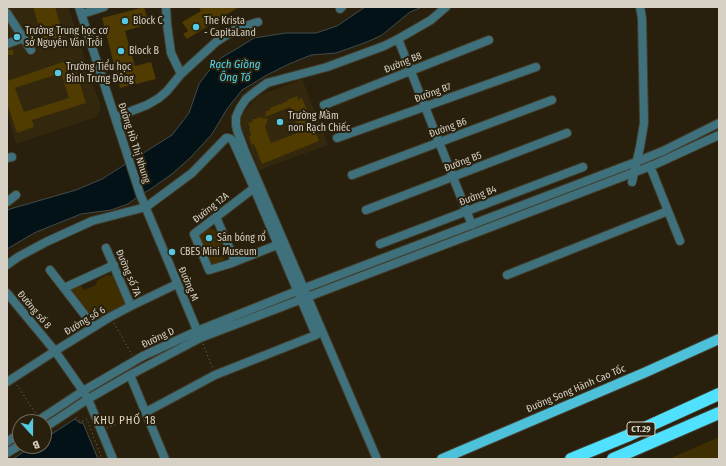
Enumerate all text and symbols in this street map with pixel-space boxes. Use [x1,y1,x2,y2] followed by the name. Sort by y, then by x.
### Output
[133,15,163,27] place label: Block C
[204,15,256,38] place label: The Krista - CapitaLand
[120,16,130,26] marker: Block C
[191,22,201,32] marker: The Krista - CapitaLand
[25,25,108,48] place label: Trường Trung học cơ sở Nguyễn Văn Trỗi
[12,32,22,42] marker: Trường Trung học cơ sở Nguyễn Văn Trỗi
[129,45,159,57] place label: Block B
[116,46,126,56] marker: Block B
[382,50,424,76] street label: Đường B8
[210,58,260,84] water label: Rạch Giồng Ông Tố
[66,61,134,84] place label: Trường Tiểu học Bình Trưng Đông
[53,68,63,78] marker: Trường Tiểu học Bình Trưng Đông
[413,81,453,105] street label: Đường B7
[115,101,153,185] street label: Đường Hồ Thị Nhung
[288,110,350,134] place label: Trường Mầm non Rạch Chiếc
[427,116,469,140] street label: Đường B6
[275,117,285,127] marker: Trường Mầm non Rạch Chiếc
[443,149,483,175] street label: Đường B5
[458,183,498,209] street label: Đường B4
[191,190,231,226] street label: Đường 12A
[217,232,266,244] place label: Sân bóng rổ
[204,233,214,243] marker: Sân bóng rổ
[180,246,257,258] place label: CBES Mini Museum
[167,247,177,257] marker: CBES Mini Museum
[113,248,143,298] street label: Đường số 7A
[175,265,201,303] street label: Đường M
[15,289,53,331] street label: Đường số 8
[62,304,108,338] street label: Đường số 6
[140,325,176,351] street label: Đường D
[525,363,627,415] street label: Đường Song Hành Cao Tốc
[12,414,52,454] north arrow
[93,414,157,428] district label: KHU PHỐ 18
[627,422,655,436] road number: CT.29
[31,438,41,452] text: B

